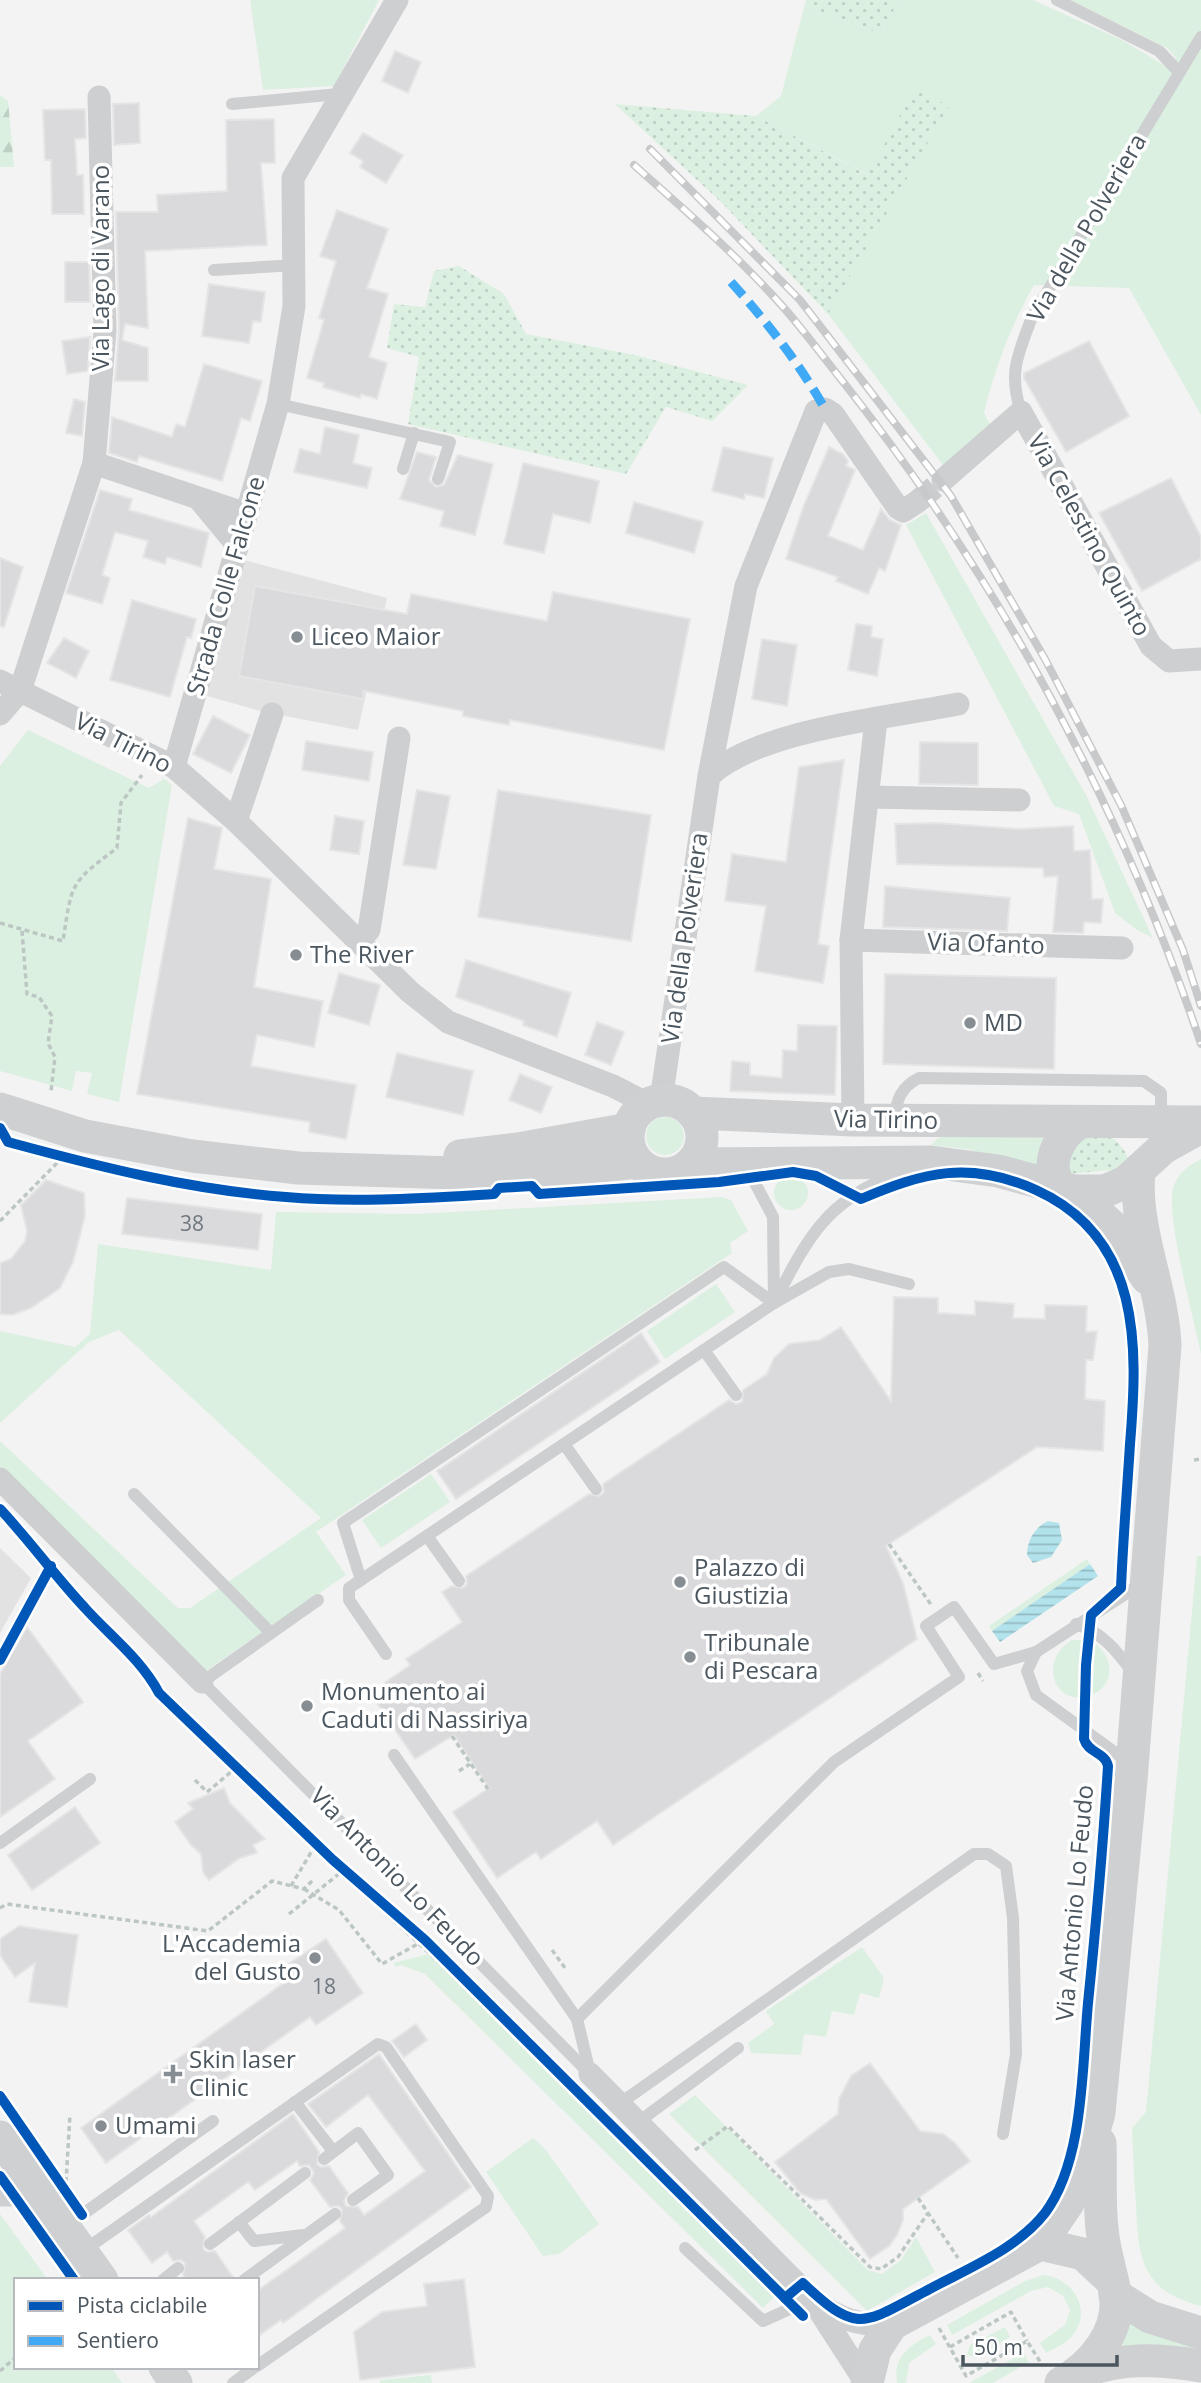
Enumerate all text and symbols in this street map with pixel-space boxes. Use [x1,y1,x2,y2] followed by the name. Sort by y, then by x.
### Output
[1018,127,1153,328] street label: Via della Polveriera
[83,165,116,371] street label: Via Lago di Varano
[1021,427,1160,641] street label: Via Celestino Quinto
[177,472,272,699] street label: Strada Colle Falcone
[311,619,441,652] place label: Liceo Maior
[289,629,305,645] marker: Liceo Maior
[70,703,178,780] street label: Via Tirino
[652,830,715,1045] street label: Via della Polveriera
[927,924,1045,961] street label: Via Ofanto
[310,937,414,970] place label: The River
[288,947,304,963] marker: The River
[984,1005,1023,1038] place label: MD
[962,1015,978,1031] marker: MD
[834,1101,938,1136] street label: Via Tirino
[180,1209,204,1237] house number: 38
[694,1550,805,1611] place label: Palazzo di Giustizia
[672,1574,688,1590] marker: Palazzo di Giustizia
[704,1625,818,1686] place label: Tribunale di Pescara
[682,1649,698,1665] marker: Tribunale di Pescara
[321,1674,528,1735] place label: Monumento ai Caduti di Nassiriya
[299,1698,315,1714] marker: Monumento ai Caduti di Nassiriya
[304,1779,492,1973] street label: Via Antonio Lo Feudo
[1047,1783,1100,2022] street label: Via Antonio Lo Feudo
[162,1926,301,1987] place label: L'Accademia del Gusto
[307,1950,323,1966] marker: L'Accademia del Gusto
[312,1972,336,2000] house number: 18
[189,2042,296,2103] place label: Skin laser Clinic
[163,2064,183,2084] marker: Skin laser Clinic
[115,2108,196,2141] place label: Umami
[93,2118,109,2134] marker: Umami
[14,2278,259,2369] legend
[77,2291,207,2319] text: Pista ciclabile
[963,2324,1117,2368] scale bar
[77,2326,159,2354] text: Sentiero
[974,2333,1023,2361] text: 50 m

